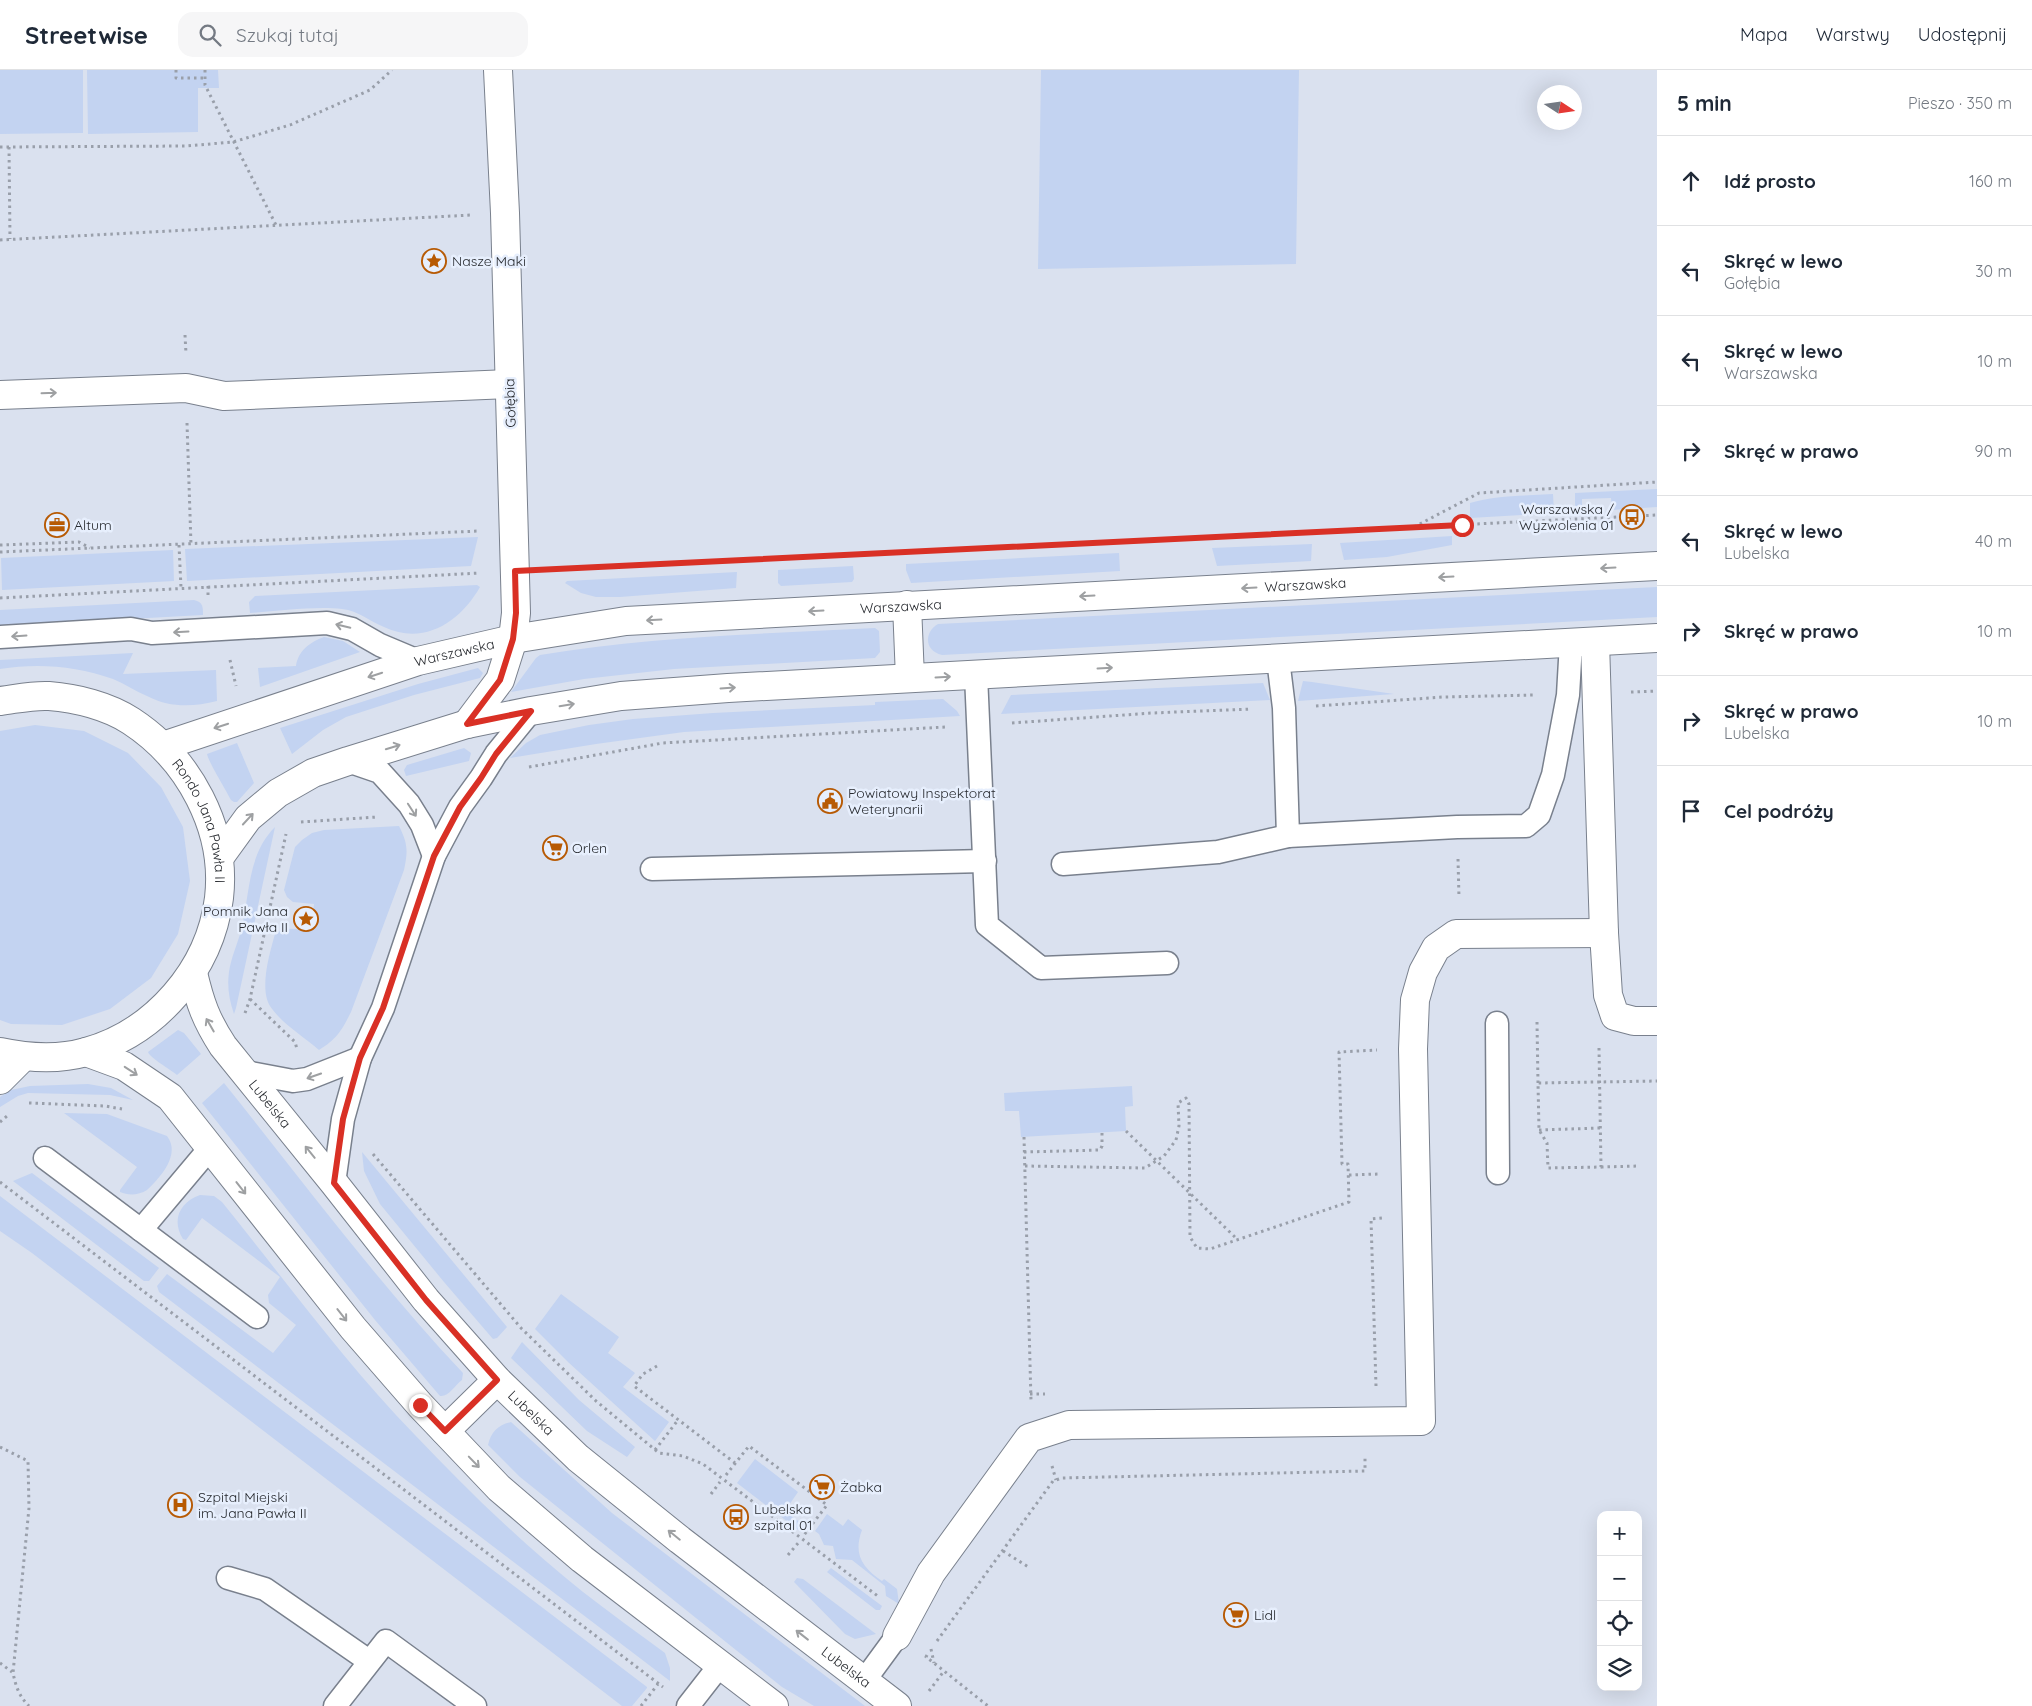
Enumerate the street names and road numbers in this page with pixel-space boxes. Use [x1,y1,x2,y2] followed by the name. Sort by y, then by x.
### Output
[500,378,520,428] street label: Gołębia
[1264,574,1347,596] street label: Warszawska
[859,595,942,618] street label: Warszawska
[412,635,496,671] street label: Warszawska
[168,755,229,883] street label: Rondo Jana Pawła II
[245,1076,295,1132] street label: Lubelska
[504,1386,558,1439] street label: Lubelska
[818,1642,874,1692] street label: Lubelska

